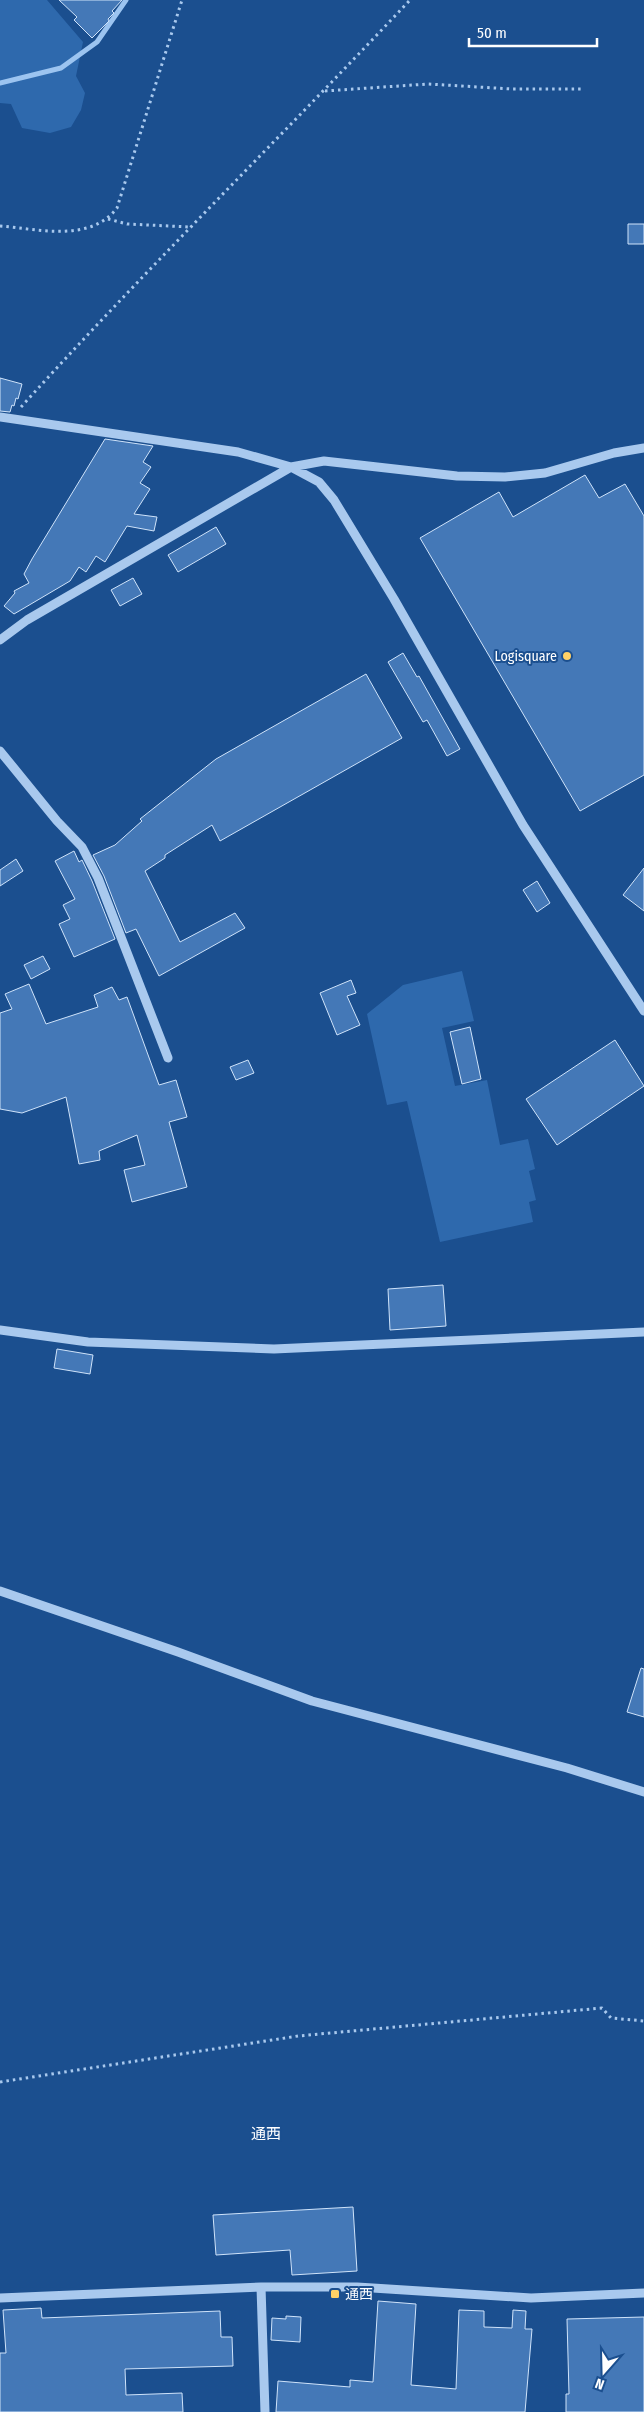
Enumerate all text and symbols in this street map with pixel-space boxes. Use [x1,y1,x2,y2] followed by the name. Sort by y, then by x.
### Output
[469,15,596,47] scale bar
[477,24,507,42] text: 50 m
[495,648,557,665] place label: Logisquare
[561,650,573,662] marker: Logisquare
[251,2125,281,2143] district label: 通西
[345,2286,373,2303] place label: 通西
[329,2288,341,2300] marker: 通西
[579,2347,629,2397] north arrow
[593,2374,607,2393] text: N

